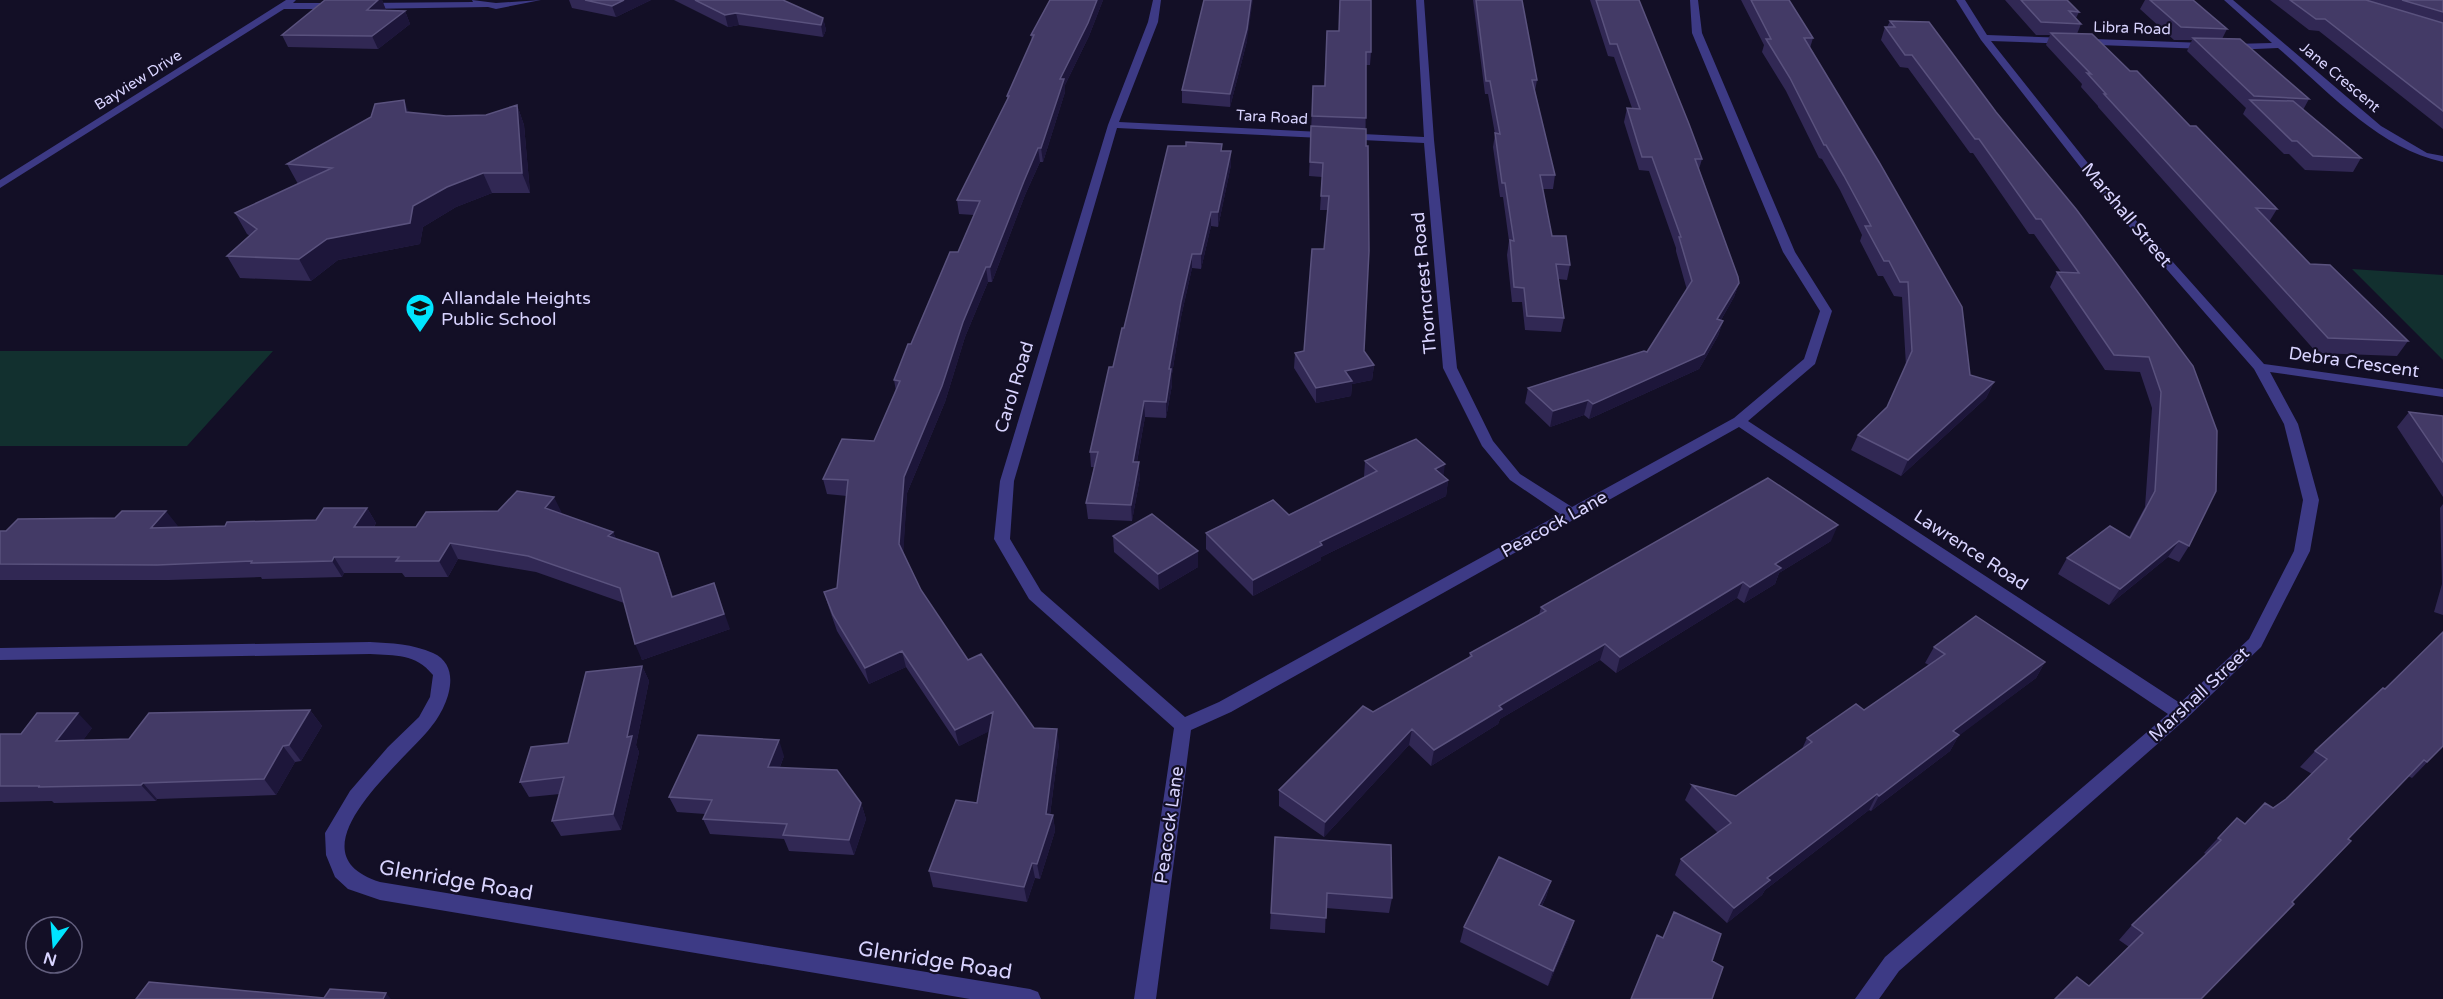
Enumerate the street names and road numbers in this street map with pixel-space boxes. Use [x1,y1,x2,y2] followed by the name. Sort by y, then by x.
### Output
[2093,18,2171,38] street label: Libra Road
[2296,38,2384,116] street label: Jane Crescent
[91,46,185,114] street label: Bayview Drive
[1236,106,1308,128] street label: Tara Road
[2077,158,2177,272] street label: Marshall Street
[1407,211,1441,355] street label: Thorncrest Road
[990,339,1038,435] street label: Carol Road
[2287,342,2421,382] street label: Debra Crescent
[1497,486,1611,562] street label: Peacock Lane
[1910,505,2032,595] street label: Lawrence Road
[2144,642,2254,746] street label: Marshall Street
[1150,765,1188,885] street label: Peacock Lane
[377,855,535,906] street label: Glenridge Road
[856,936,1014,985] street label: Glenridge Road

